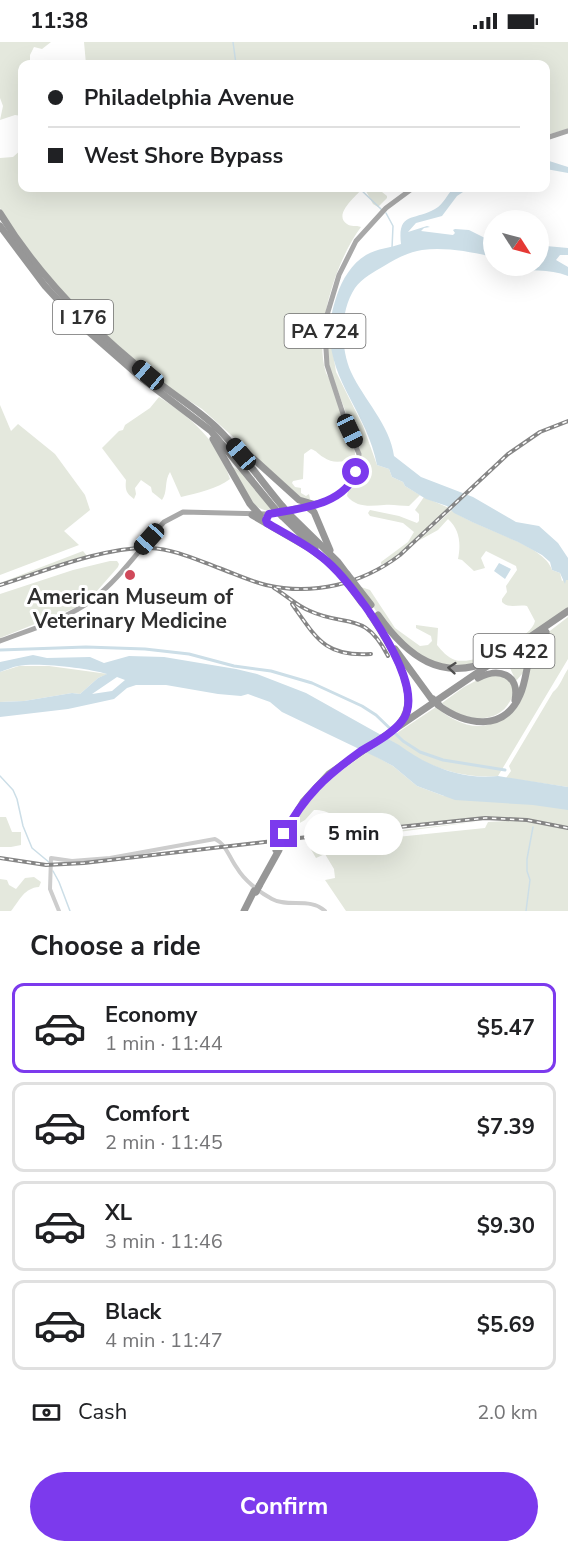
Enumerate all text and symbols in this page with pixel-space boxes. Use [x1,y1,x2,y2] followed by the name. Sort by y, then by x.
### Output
[30,6,88,36] text: 11:38
[84,83,294,113] text: Philadelphia Avenue
[84,141,283,171] text: West Shore Bypass
[483,210,549,276] north arrow
[483,210,549,276] map controls
[53,300,113,334] road number: I 176
[284,314,366,348] road number: PA 724
[128,357,168,393] car
[334,411,366,451] car
[223,434,259,474] car
[342,458,369,485] route start
[130,520,168,558] car
[123,568,137,582] marker: American Museum of Veterinary Medicine
[27,583,233,635] place label: American Museum of Veterinary Medicine
[474,634,554,668] road number: US 422
[447,662,456,675] one-way arrow
[305,813,404,855] callout: 5 min
[270,820,297,847] route end
[328,820,379,847] text: 5 min
[30,928,201,965] text: Choose a ride
[105,1000,197,1030] text: Economy
[33,1001,87,1055] icon: car
[477,1013,535,1043] text: $5.47
[105,1030,223,1057] text: 1 min · 11:44
[105,1099,189,1129] text: Comfort
[33,1100,87,1154] icon: car
[477,1112,535,1142] text: $7.39
[105,1129,223,1156] text: 2 min · 11:45
[105,1198,132,1228] text: XL
[33,1199,87,1253] icon: car
[477,1211,535,1241] text: $9.30
[105,1228,223,1255] text: 3 min · 11:46
[105,1297,161,1327] text: Black
[33,1298,87,1352] icon: car
[477,1310,535,1340] text: $5.69
[105,1327,223,1354] text: 4 min · 11:47
[30,1396,63,1429] icon: cash
[78,1397,127,1427] text: Cash
[477,1399,538,1426] text: 2.0 km
[30,1472,538,1541] button: Confirm

